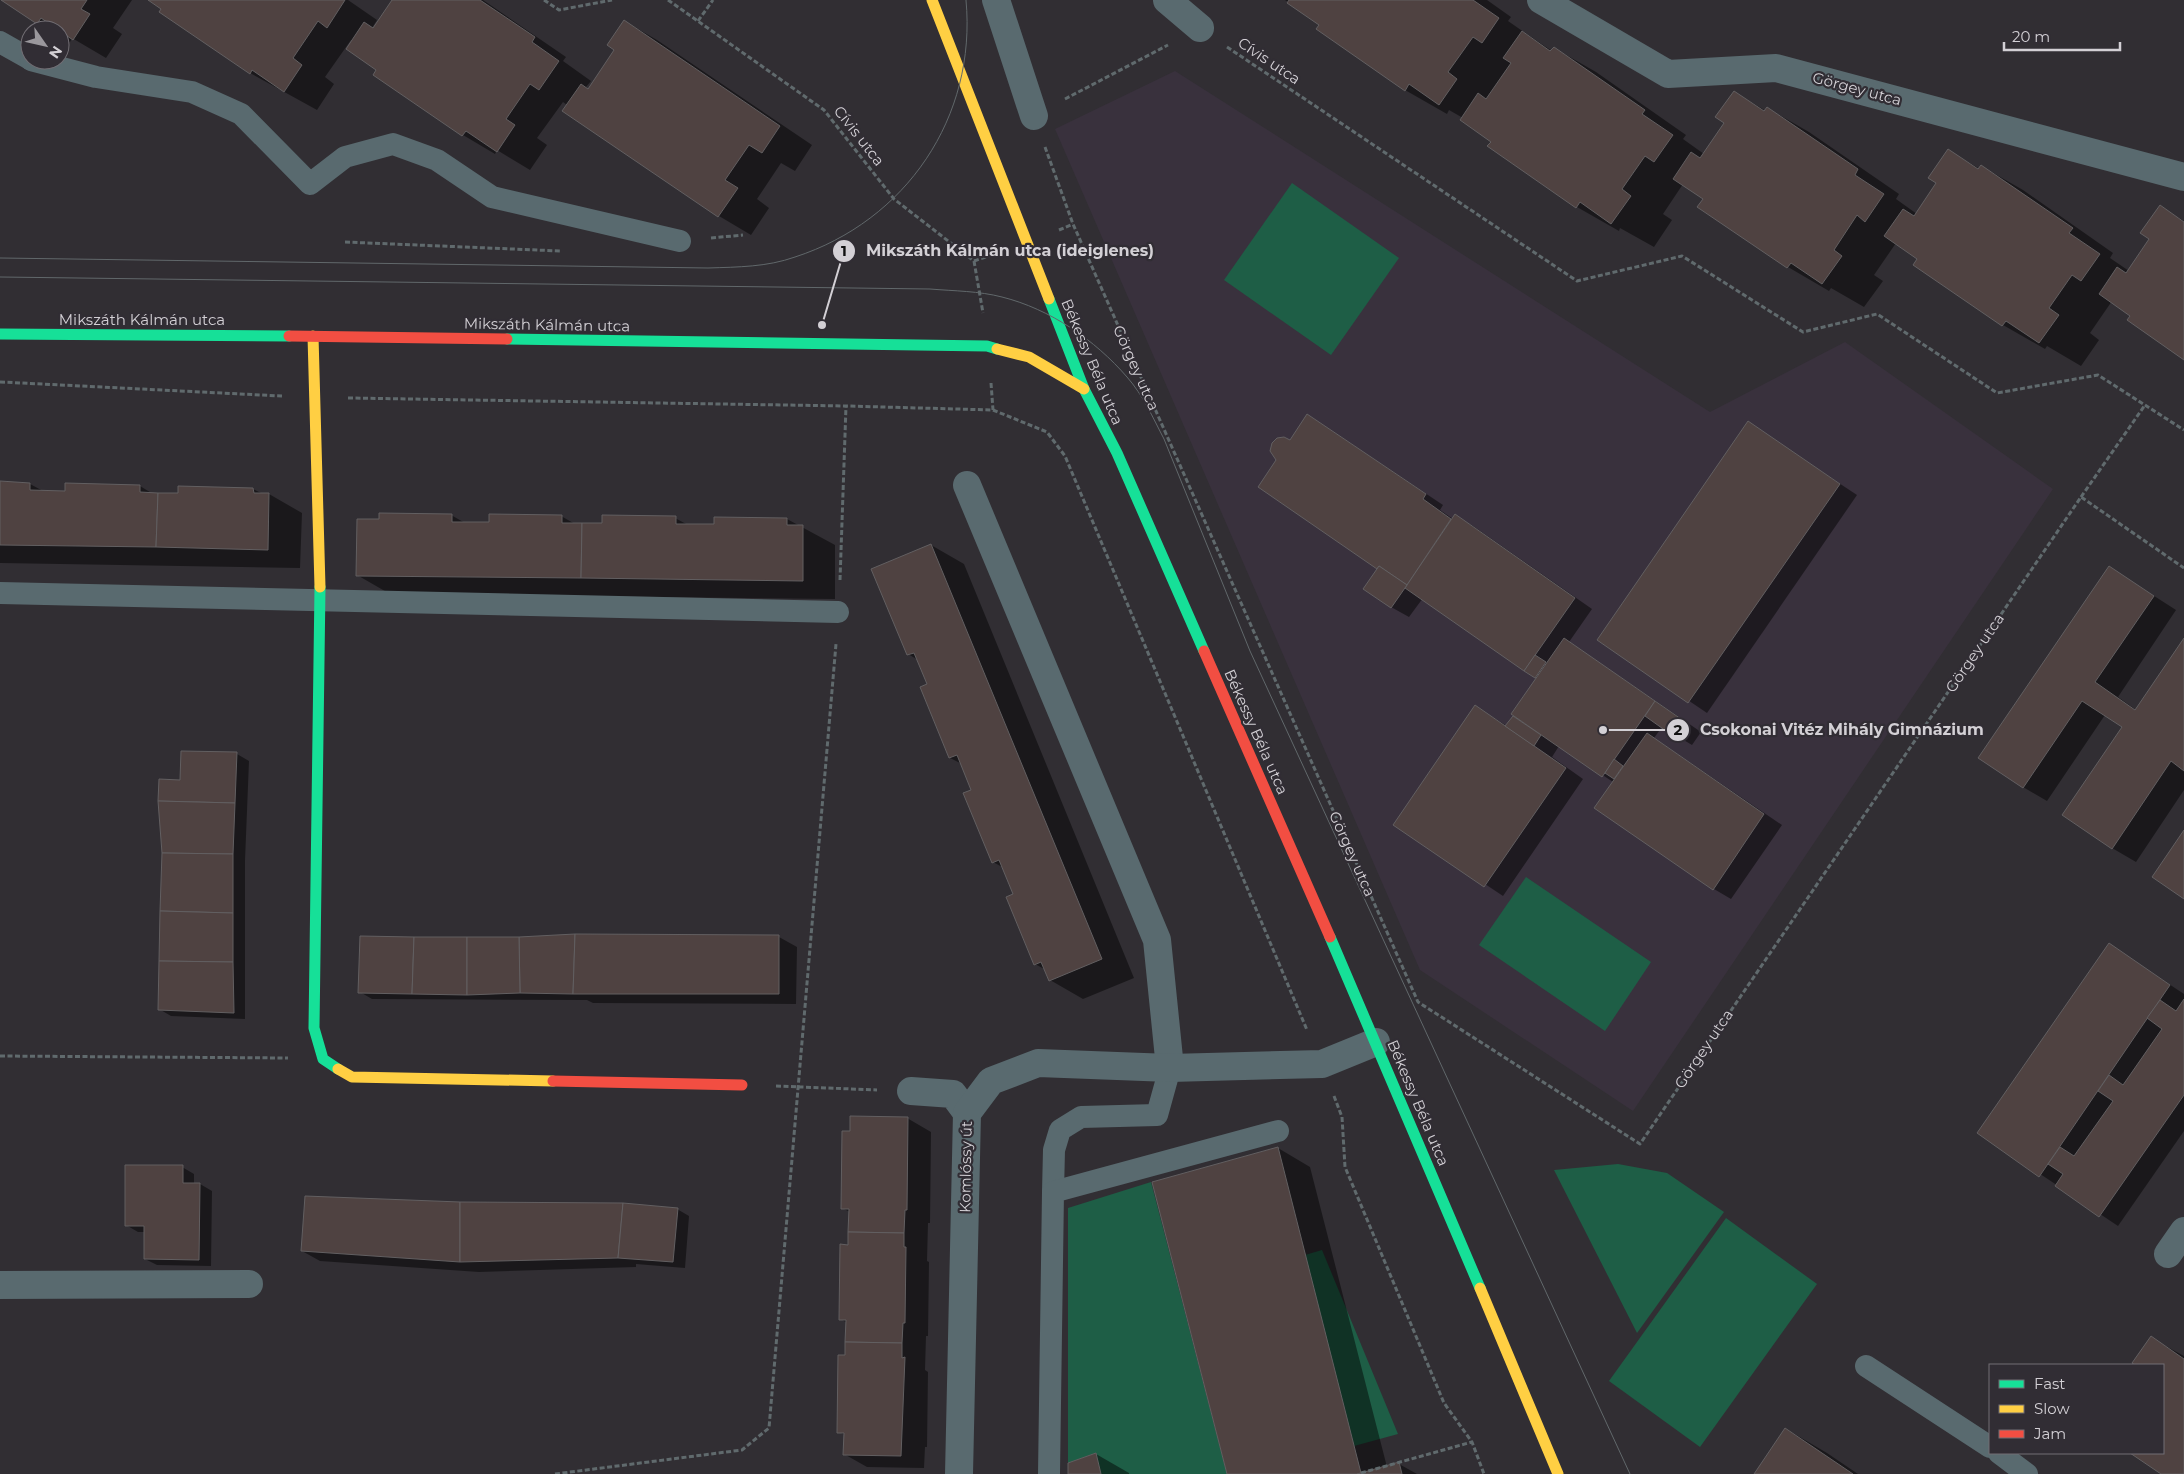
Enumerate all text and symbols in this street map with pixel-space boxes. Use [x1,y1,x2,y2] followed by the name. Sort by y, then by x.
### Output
[20,20,70,70] north arrow
[2004,20,2120,52] scale bar
[2012,27,2050,46] text: 20 m
[1234,33,1304,88] street label: Cívis utca
[45,43,66,62] text: N
[1811,68,1904,110] street label: Görgey utca
[830,102,889,170] street label: Cívis utca
[831,235,1164,266] callout: Mikszáth Kálmán utca (ideiglenes)
[841,241,847,260] text: 1
[866,241,1154,260] text: Mikszáth Kálmán utca (ideiglenes)
[1057,296,1128,428] street label: Békessy Béla utca
[59,310,225,329] street label: Mikszáth Kálmán utca
[464,314,630,335] street label: Mikszáth Kálmán utca
[1109,322,1164,413] street label: Görgey utca
[1941,610,2008,696] street label: Görgey utca
[1220,666,1293,797] street label: Békessy Béla utca
[1665,714,1994,745] callout: Csokonai Vitéz Mihály Gimnázium
[1674,720,1683,739] text: 2
[1700,720,1984,739] text: Csokonai Vitéz Mihály Gimnázium
[1325,808,1380,899] street label: Görgey utca
[1670,1006,1737,1092] street label: Görgey utca
[1383,1037,1454,1169] street label: Békessy Béla utca
[955,1121,976,1213] street label: Komlóssy út
[1989,1364,2164,1454] legend
[2034,1374,2065,1393] text: Fast
[2034,1399,2070,1418] text: Slow
[2033,1424,2066,1443] text: Jam

